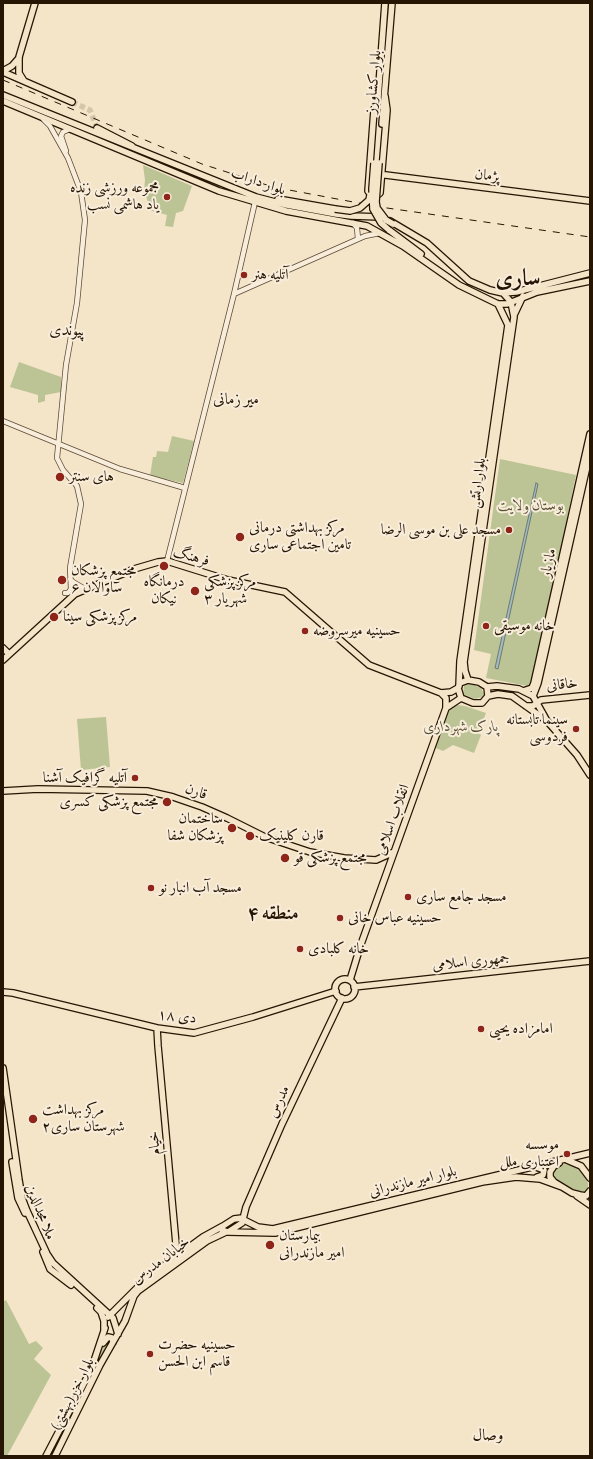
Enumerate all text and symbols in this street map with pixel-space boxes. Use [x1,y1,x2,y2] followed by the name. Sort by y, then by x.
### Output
[362,50,386,114] street label: بلوار کشاورز
[228,164,288,200] street label: بلوار داراب
[474,166,500,186] street label: پژمان
[70,179,159,214] place label: مجموعه ورزشی زنده یاد هاشمی نسب
[162,192,172,202] marker: مجموعه ورزشی زنده یاد هاشمی نسب
[495,265,541,293] district label: ساری
[252,266,288,284] place label: آتلیه هنر
[239,270,249,280] marker: آتلیه هنر
[49,321,85,341] district label: پیوندی
[213,390,259,410] district label: میر زمانی
[466,457,490,509] street label: بلوار ارتش
[69,468,114,486] place label: های سنتر
[54,471,66,483] marker: های سنتر
[498,497,564,515] park label: بوستان ولایت
[249,519,351,554] place label: مرکز بهداشتی درمانی تامین اجتماعی ساری
[381,521,501,539] place label: مسجد علی بن موسی الرضا
[504,525,514,535] marker: مسجد علی بن موسی الرضا
[234,531,246,543] marker: مرکز بهداشتی درمانی تامین اجتماعی ساری
[171,544,211,570] street label: فرهنگ
[537,547,561,579] street label: مازیار
[158,560,170,572] marker: درمانگاه نیکان
[71,562,136,597] place label: مجتمع پزشکان ساوالان ۶
[143,573,185,608] place label: درمانگاه نیکان
[204,573,256,608] place label: مرکز پزشکی شهریار ۳
[56,574,68,586] marker: مجتمع پزشکان ساوالان ۶
[189,585,201,597] marker: مرکز پزشکی شهریار ۳
[63,608,137,626] place label: مرکز پزشکی سینا
[48,611,60,623] marker: مرکز پزشکی سینا
[494,617,555,635] place label: خانه موسیقی
[481,621,491,631] marker: خانه موسیقی
[313,622,401,640] place label: حسینیه میرسروضه
[300,626,310,636] marker: حسینیه میرسروضه
[545,674,579,696] street label: خاقانی
[506,711,568,746] place label: سینما تابستانه فردوسی
[423,718,499,736] park label: پارک شهرداری
[571,724,581,734] marker: سینما تابستانه فردوسی
[43,769,127,787] place label: آتلیه گرافیک آشنا
[130,773,140,783] marker: آتلیه گرافیک آشنا
[182,780,210,804] street label: قارن
[372,782,414,858] street label: انقلاب اسلامی
[60,793,158,811] place label: مجتمع پزشکی کسری
[161,796,173,808] marker: مجتمع پزشکی کسری
[167,810,223,845] place label: ساختمان پزشکان شفا
[226,822,238,834] marker: ساختمان پزشکان شفا
[259,827,324,845] place label: قارن کلینیک
[244,830,256,842] marker: قارن کلینیک
[294,849,367,867] place label: مجتمع پزشکی قو
[279,852,291,864] marker: مجتمع پزشکی قو
[159,879,242,897] place label: مسجد آب انبار نو
[146,883,156,893] marker: مسجد آب انبار نو
[416,888,507,906] place label: مسجد جامع ساری
[403,892,413,902] marker: مسجد جامع ساری
[247,903,299,925] district label: منطقه ۴
[348,909,442,927] place label: حسینیه عباس خانی
[335,913,345,923] marker: حسینیه عباس خانی
[308,940,369,958] place label: خانه کلبادی
[295,944,305,954] marker: خانه کلبادی
[432,949,510,975] street label: جمهوری اسلامی
[157,1006,197,1028] street label: ۱۸ دی
[489,1020,553,1038] place label: امامزاده یحیی
[476,1024,486,1034] marker: امامزاده یحیی
[264,1083,294,1121] street label: مدرس
[42,1101,125,1136] place label: مرکز بهداشت شهرستان ساری٢
[27,1113,39,1125] marker: مرکز بهداشت شهرستان ساری٢
[145,1130,165,1156] street label: خیام
[500,1136,559,1171] place label: موسسه اعتباری ملل
[562,1149,572,1159] marker: موسسه اعتباری ملل
[368,1162,458,1202] street label: بلوار امیر مازندرانی
[21,1181,59,1243] street label: ملا مجدالدین
[279,1227,345,1262] place label: بیمارستان امیر مازندرانی
[128,1233,194,1289] street label: خیابان مدرس
[264,1239,276,1251] marker: بیمارستان امیر مازندرانی
[158,1336,236,1371] place label: حسینیه حضرت قاسم ابن الحسن
[145,1349,155,1359] marker: حسینیه حضرت قاسم ابن الحسن
[47,1355,99,1433] street label: بلوار خزر(بهشتی)
[473,1426,503,1446] district label: وصال

